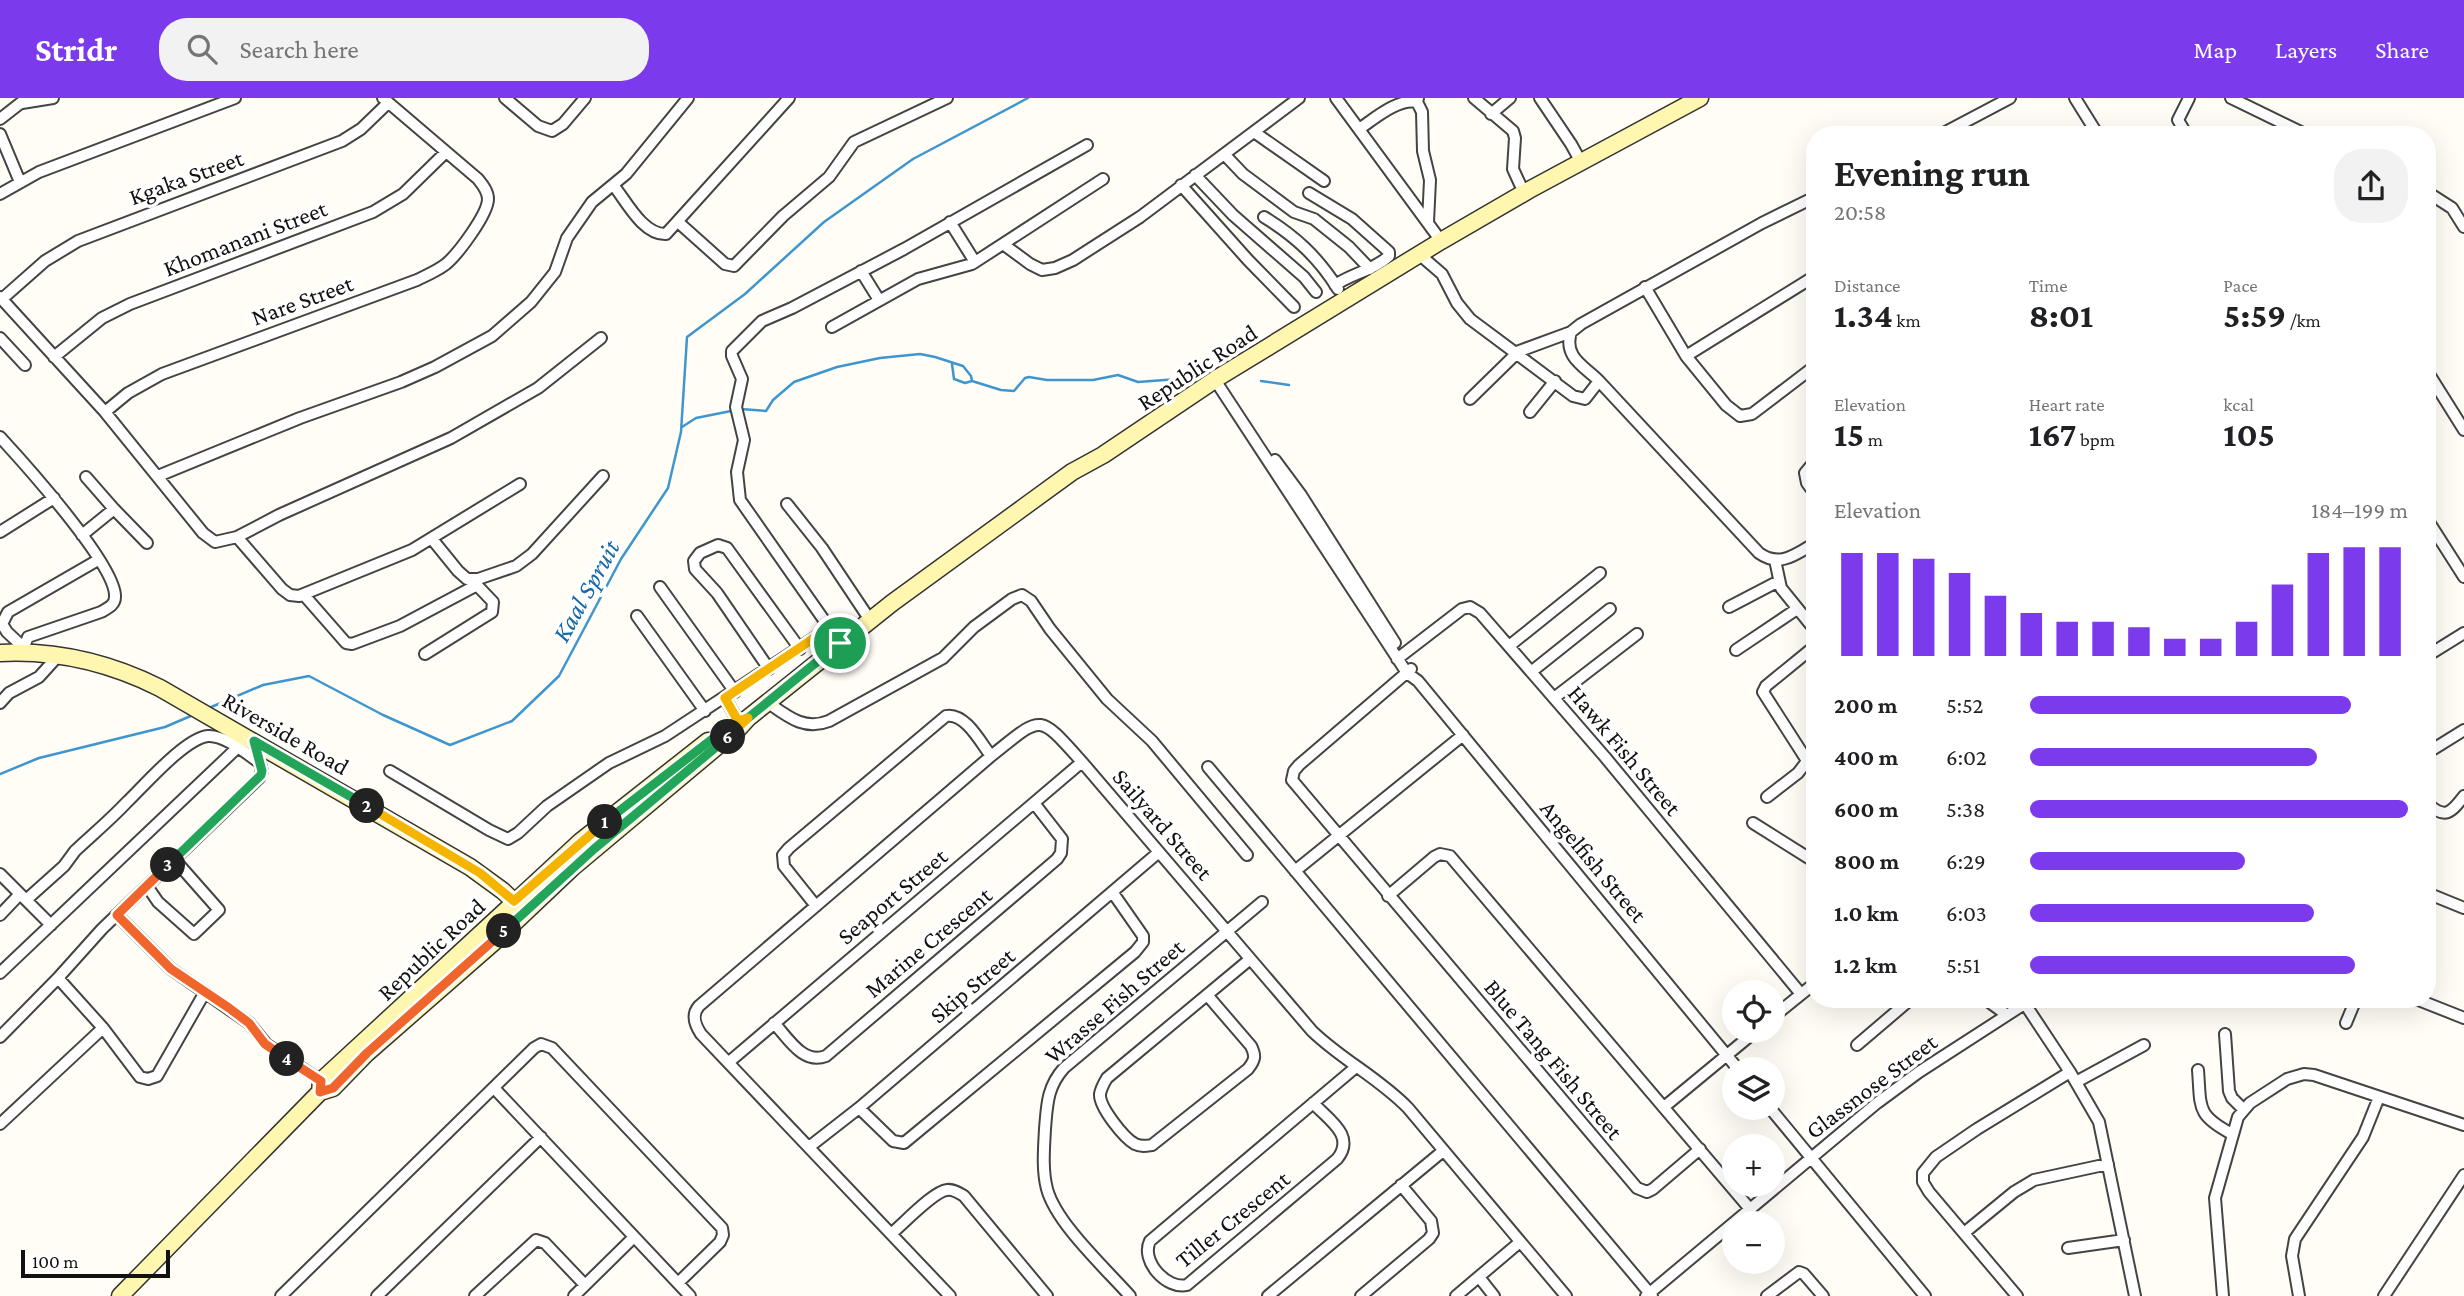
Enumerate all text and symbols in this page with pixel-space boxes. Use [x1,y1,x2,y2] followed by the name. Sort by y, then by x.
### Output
[159,18,649,81] search box
[183,30,221,68] icon: search
[35,31,117,68] text: Stridr
[239,35,359,64] text: Search here
[2193,36,2237,63] text: Map
[2275,36,2337,63] text: Layers
[2375,36,2429,63] text: Share
[125,144,248,210] street label: Kgaka Street
[2334,149,2408,223] button: share
[1834,152,2030,194] text: Evening run
[159,194,332,282] street label: Khomanani Street
[1834,199,1886,225] text: 20:58
[248,269,357,331] street label: Nare Street
[1834,275,1900,296] text: Distance
[2029,275,2068,296] text: Time
[2223,275,2258,296] text: Pace
[1834,296,1893,335] text: 1.34
[2029,296,2093,335] text: 8:01
[2223,296,2286,335] text: 5:59
[1893,310,1921,331] text: km
[2286,310,2321,331] text: /km
[1132,318,1262,416] street label: Republic Road
[1834,394,1906,415] text: Elevation
[2029,394,2105,415] text: Heart rate
[2223,394,2254,415] text: kcal
[1834,415,1864,454] text: 15
[2029,415,2076,454] text: 167
[2223,415,2275,454] text: 105
[1864,429,1883,450] text: m
[2076,429,2115,450] text: bpm
[1834,497,1921,523] text: Elevation
[2311,497,2408,523] text: 184–199 m
[546,535,626,647] water label: Kaal Spruit
[810,613,870,673] pin
[821,624,859,662] icon: arrive
[1563,680,1688,821] street label: Hawk Fish Street
[218,686,354,780] street label: Riverside Road
[1834,692,1898,718] text: 200 m
[1946,692,1983,718] text: 5:52
[710,720,746,754] pin: 6
[722,726,733,747] text: 6
[1834,744,1898,770] text: 400 m
[1946,744,1987,770] text: 6:02
[1107,763,1219,886] street label: Sailyard Street
[350,788,384,824] pin: 2
[362,795,371,816] text: 2
[1535,795,1653,928] street label: Angelfish Street
[1834,796,1898,822] text: 600 m
[1946,796,1985,822] text: 5:38
[588,804,622,840] pin: 1
[601,811,608,832] text: 1
[832,842,953,950] street label: Seaport Street
[150,848,186,882] pin: 3
[1834,848,1899,874] text: 800 m
[1946,848,1986,874] text: 6:29
[163,854,172,875] text: 3
[859,880,998,1003] street label: Marine Crescent
[372,892,491,1006] street label: Republic Road
[1834,900,1899,926] text: 1.0 km
[1946,900,1987,926] text: 6:03
[486,914,522,948] pin: 5
[499,920,508,941] text: 5
[1039,932,1190,1069] street label: Wrasse Fish Street
[924,941,1021,1028] street label: Skip Street
[1834,952,1897,978] text: 1.2 km
[1946,952,1980,978] text: 5:51
[1479,974,1629,1145] street label: Blue Tang Fish Street
[1722,980,1785,1274] map controls
[1722,980,1785,1043] button: locate
[1800,1027,1943,1144] street label: Glassnose Street
[270,1042,304,1076] pin: 4
[281,1048,292,1069] text: 4
[1722,1057,1785,1120] button: layers
[1722,1134,1785,1197] button: +
[1170,1164,1295,1273] street label: Tiller Crescent
[1722,1211,1785,1274] button: −
[21,1247,170,1279] scale bar
[32,1251,79,1272] text: 100 m

